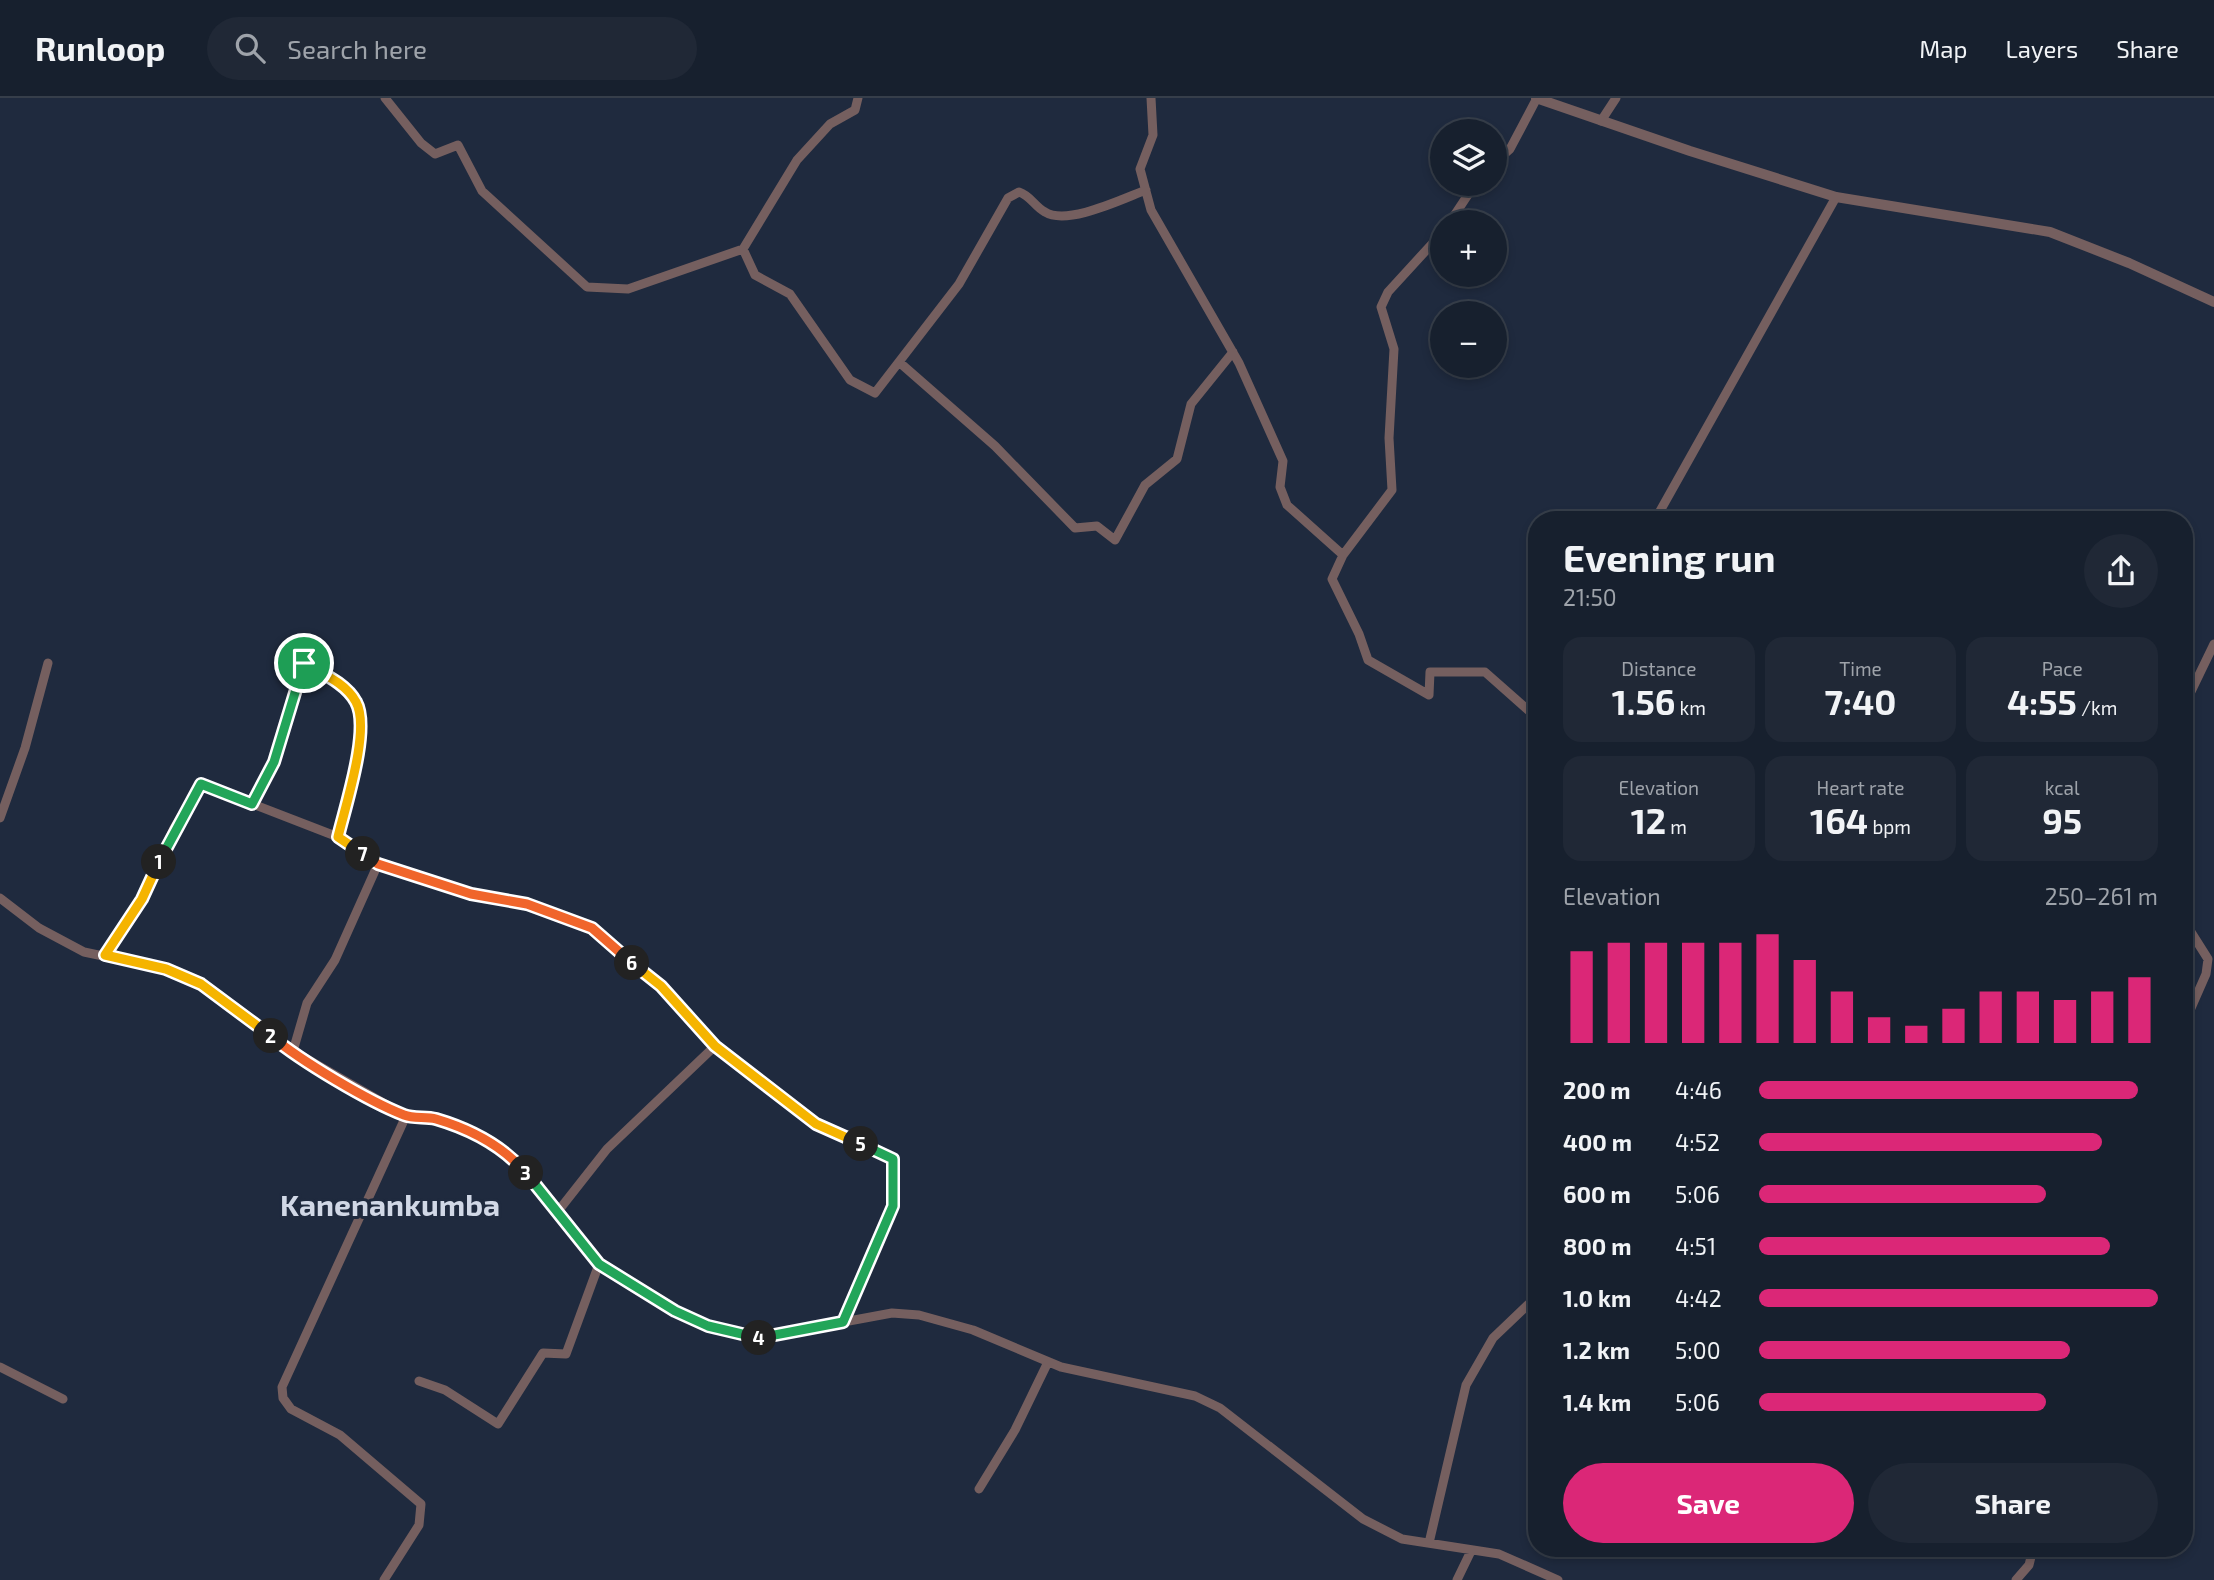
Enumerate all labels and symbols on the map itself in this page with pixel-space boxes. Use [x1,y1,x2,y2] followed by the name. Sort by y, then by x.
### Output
[274,633,334,693] pin
[346,836,380,872] pin: 7
[142,844,176,880] pin: 1
[614,946,650,980] pin: 6
[254,1018,288,1054] pin: 2
[844,1126,878,1162] pin: 5
[508,1156,544,1190] pin: 3
[280,1186,500,1222] district label: Kanenankumba
[742,1320,776,1356] pin: 4

